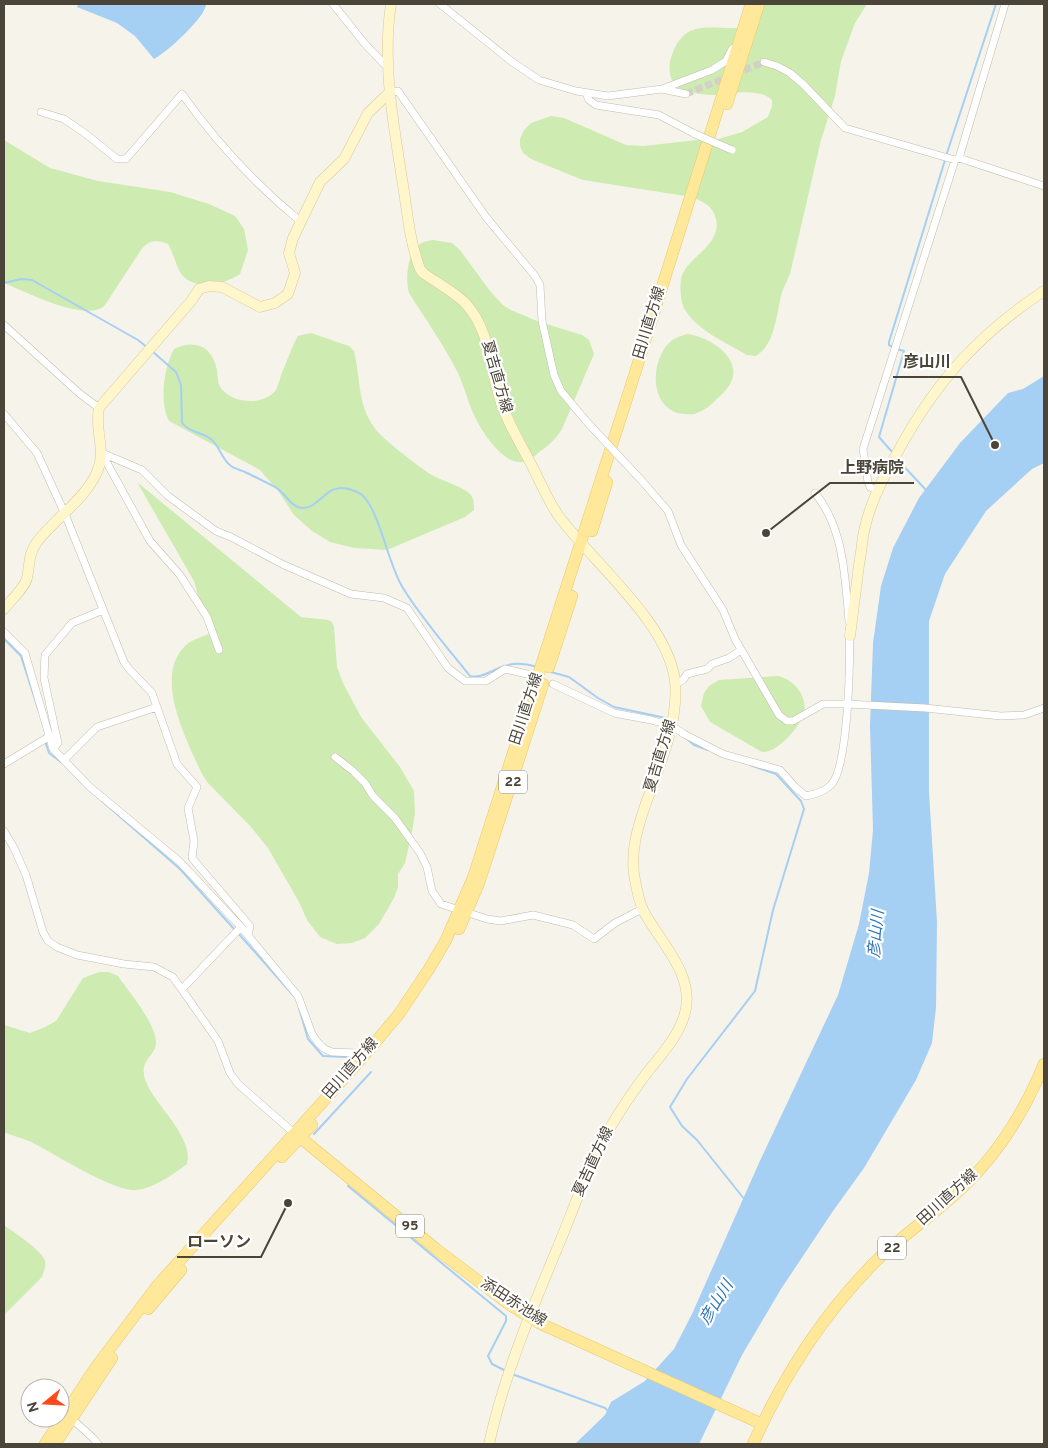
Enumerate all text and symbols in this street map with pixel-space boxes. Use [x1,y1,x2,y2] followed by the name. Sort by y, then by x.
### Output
[629,284,670,362] street label: 田川直方線
[477,338,516,416] street label: 夏吉直方線
[893,346,961,377] callout: 彦山川
[903,353,951,373] text: 彦山川
[830,452,914,483] callout: 上野病院
[840,459,904,479] text: 上野病院
[505,670,548,748] street label: 田川直方線
[640,717,681,795] street label: 夏吉直方線
[499,770,527,794] road number: 22
[865,907,889,959] water label: 彦山川
[318,1034,383,1104] street label: 田川直方線
[569,1124,618,1200] street label: 夏吉直方線
[913,1165,982,1230] street label: 田川直方線
[396,1214,424,1238] road number: 95
[177,1226,261,1257] callout: ローソン
[187,1233,251,1253] text: ローソン
[878,1236,906,1260] road number: 22
[476,1275,550,1331] street label: 添田赤池線
[696,1276,739,1329] water label: 彦山川
[20,1378,70,1428] north arrow
[24,1399,44,1414] text: N

